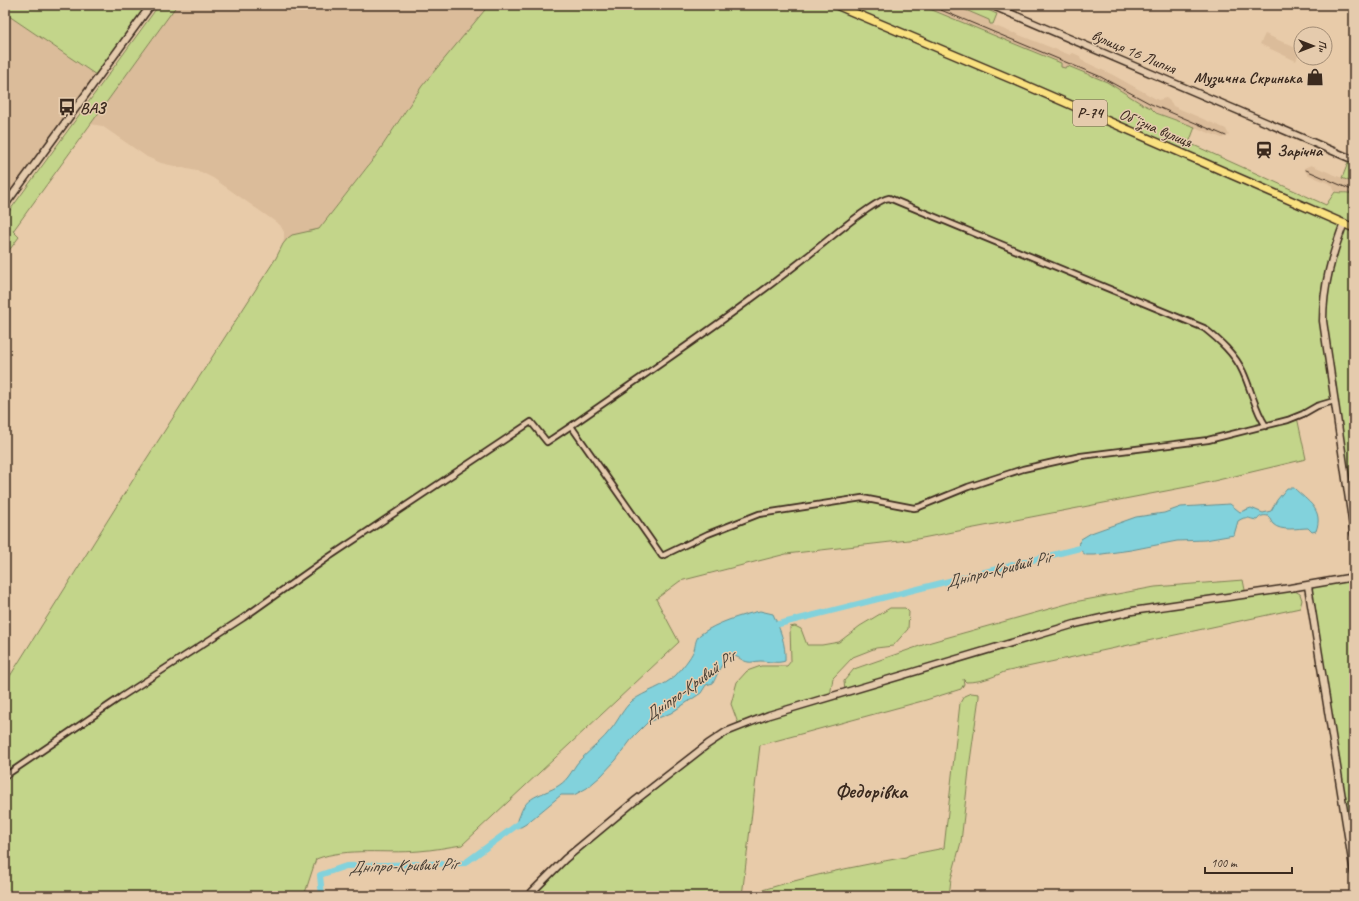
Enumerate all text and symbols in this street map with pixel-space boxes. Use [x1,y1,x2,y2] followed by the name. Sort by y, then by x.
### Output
[1089,25,1180,79] street label: вулиця 16 Липня
[1293,26,1333,66] north arrow
[1316,40,1330,53] text: Пн
[1305,67,1325,87] shop icon: Музична Скринька
[1194,68,1303,88] place label: Музична Скринька
[57,97,77,117] bus stop icon: ВАЗ
[80,98,108,118] place label: ВАЗ
[1073,100,1107,126] road number: Р-74
[1116,104,1196,153] street label: Обʼїзна вулиця
[1254,140,1274,160] station icon: Зарічна
[1277,141,1324,161] place label: Зарічна
[942,545,1057,593] water label: Дніпро-Кривий Ріг
[639,644,743,727] water label: Дніпро-Кривий Ріг
[835,779,909,804] district label: Федорівка
[1205,849,1292,875] scale bar
[348,853,462,878] water label: Дніпро-Кривий Ріг
[1211,855,1238,871] text: 100 m

